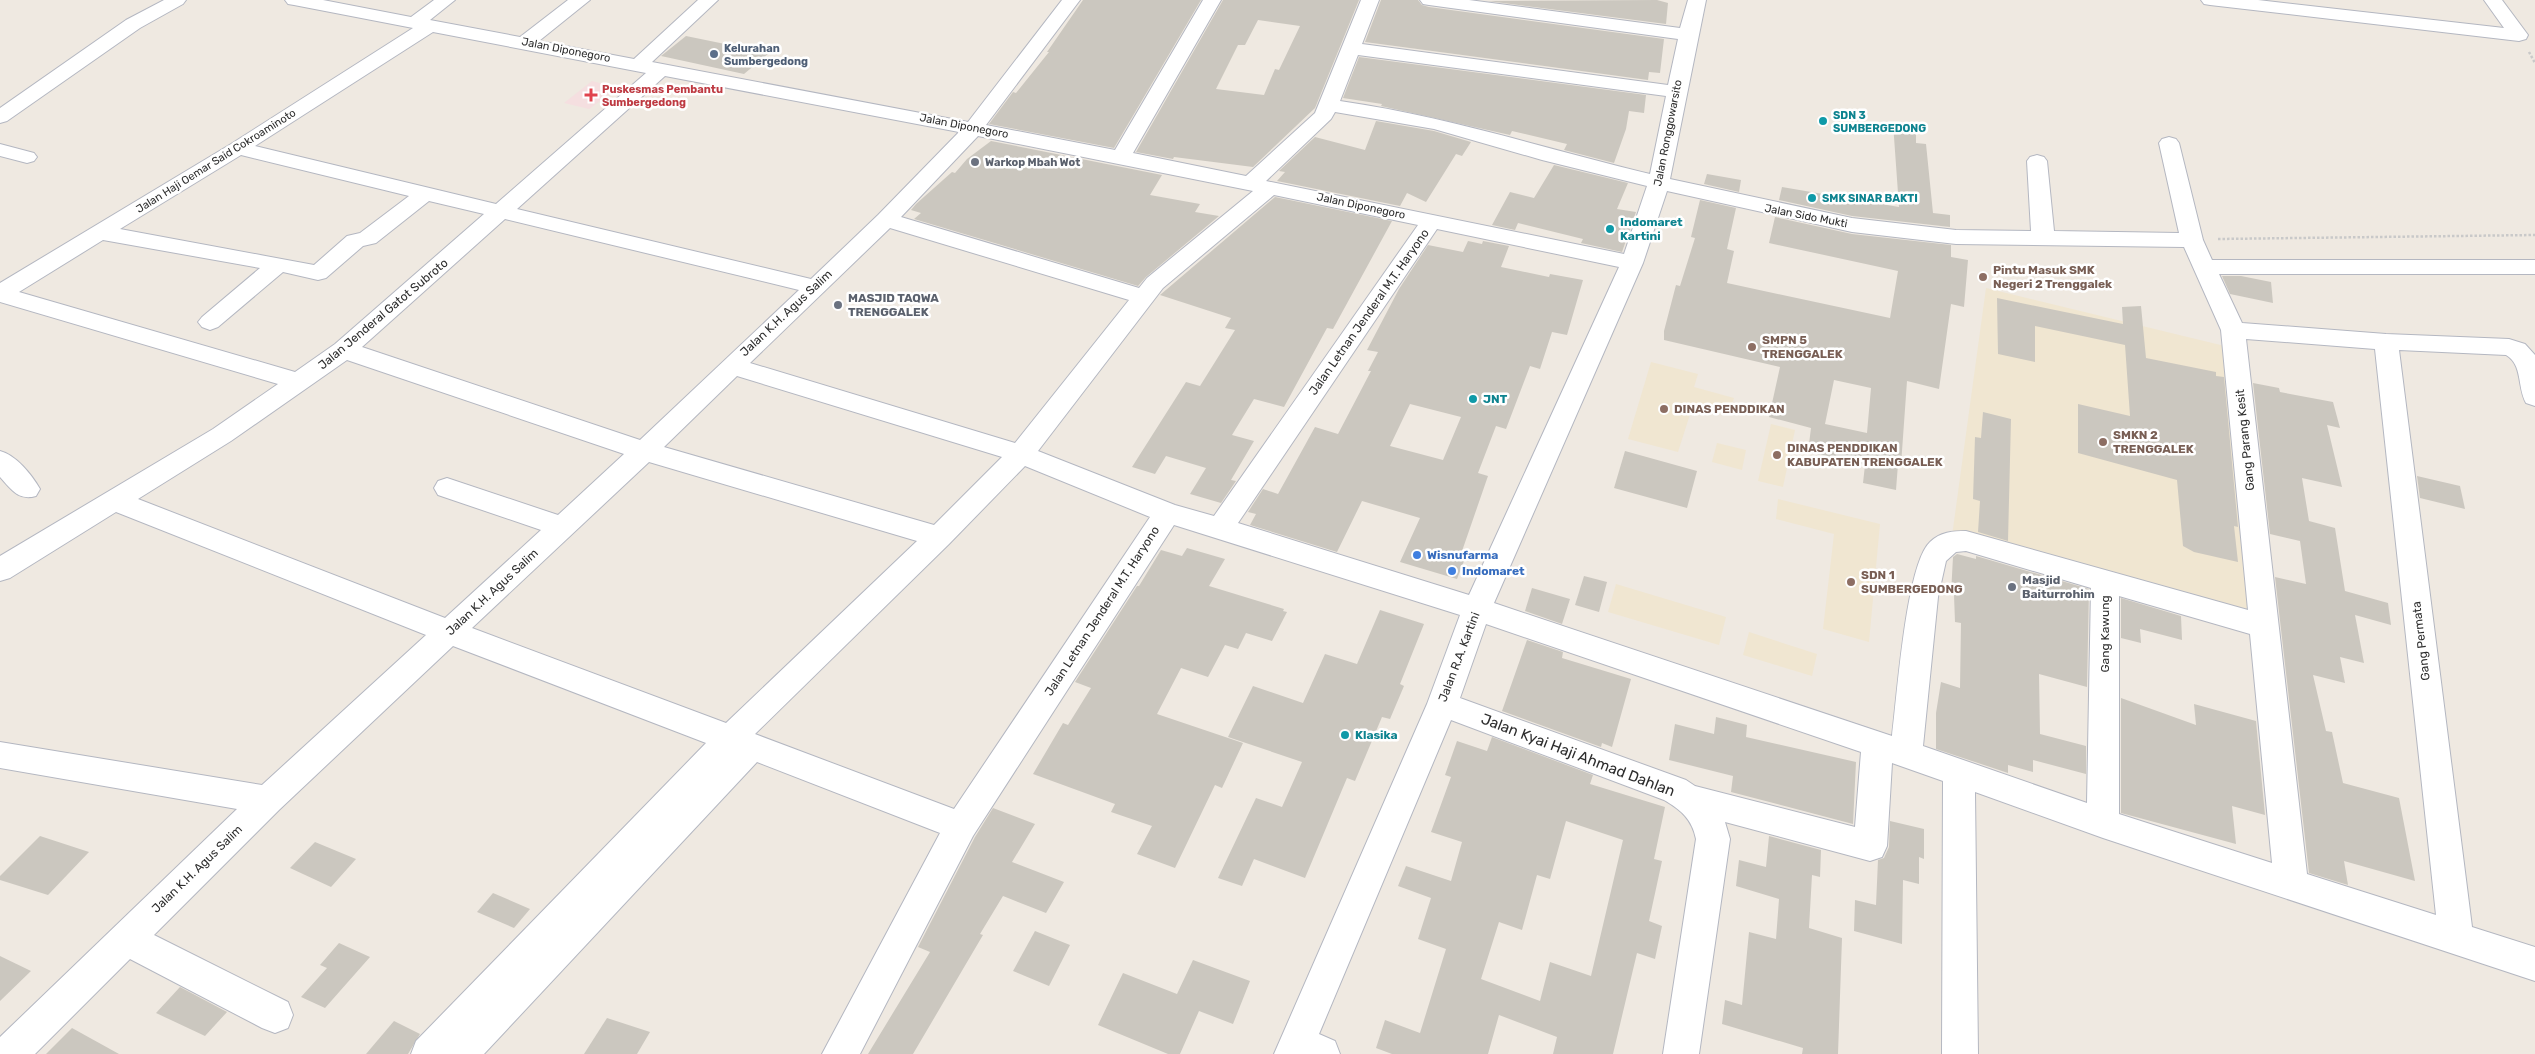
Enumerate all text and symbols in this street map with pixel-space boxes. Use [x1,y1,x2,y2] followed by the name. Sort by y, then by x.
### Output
[520,35,612,65] street label: Jalan Diponegoro
[724,42,808,68] place label: Kelurahan Sumbergedong
[708,48,720,60] marker: Kelurahan Sumbergedong
[1651,79,1685,187] street label: Jalan Ronggowarsito
[602,83,723,109] place label: Puskesmas Pembantu Sumbergedong
[584,88,598,102] marker: Puskesmas Pembantu Sumbergedong
[134,106,298,216] street label: Jalan Haji Oemar Said Cokroaminoto
[1833,109,1926,135] place label: SDN 3 SUMBERGEDONG
[918,111,1010,141] street label: Jalan Diponegoro
[1817,115,1829,127] marker: SDN 3 SUMBERGEDONG
[969,156,981,168] marker: Warkop Mbah Wot
[985,156,1080,169] place label: Warkop Mbah Wot
[1315,190,1407,222] street label: Jalan Diponegoro
[1806,192,1818,204] marker: SMK SINAR BAKTI
[1822,192,1918,205] place label: SMK SINAR BAKTI
[1763,202,1849,230] street label: Jalan Sido Mukti
[1620,215,1683,243] place label: Indomaret Kartini
[1604,223,1616,235] marker: Indomaret Kartini
[1306,226,1432,398] street label: Jalan Letnan Jenderal M.T. Haryono
[315,256,451,372] street label: Jalan Jenderal Gatot Subroto
[1993,263,2112,291] place label: Pintu Masuk SMK Negeri 2 Trenggalek
[737,267,835,359] street label: Jalan K.H. Agus Salim
[1977,271,1989,283] marker: Pintu Masuk SMK Negeri 2 Trenggalek
[848,291,939,319] place label: MASJID TAQWA TRENGGALEK
[832,299,844,311] marker: MASJID TAQWA TRENGGALEK
[1762,333,1843,361] place label: SMPN 5 TRENGGALEK
[1746,341,1758,353] marker: SMPN 5 TRENGGALEK
[2233,388,2257,492] street label: Gang Parang Kesit
[1483,392,1508,406] place label: JNT
[1467,393,1479,405] marker: JNT
[1674,402,1785,416] place label: DINAS PENDDIKAN
[1658,403,1670,415] marker: DINAS PENDDIKAN
[2113,428,2194,456] place label: SMKN 2 TRENGGALEK
[2097,436,2109,448] marker: SMKN 2 TRENGGALEK
[1787,441,1943,469] place label: DINAS PENDDIKAN KABUPATEN TRENGGALEK
[1771,449,1783,461] marker: DINAS PENDDIKAN KABUPATEN TRENGGALEK
[1042,523,1162,698] street label: Jalan Letnan Jenderal M.T. Haryono
[443,546,541,638] street label: Jalan K.H. Agus Salim
[1427,548,1498,562] place label: Wisnufarma
[1411,549,1423,561] marker: Wisnufarma
[1462,564,1525,578] place label: Indomaret
[1446,565,1458,577] marker: Indomaret
[1861,568,1963,596] place label: SDN 1 SUMBERGEDONG
[2022,573,2095,601] place label: Masjid Baiturrohim
[1845,576,1857,588] marker: SDN 1 SUMBERGEDONG
[2006,581,2018,593] marker: Masjid Baiturrohim
[2098,595,2112,673] street label: Gang Kawung
[2409,601,2433,681] street label: Gang Permata
[1435,610,1483,704] street label: Jalan R.A. Kartini
[1478,710,1678,800] street label: Jalan Kyai Haji Ahmad Dahlan
[1355,728,1398,742] place label: Klasika
[1339,729,1351,741] marker: Klasika
[149,822,245,916] street label: Jalan K.H. Agus Salim

